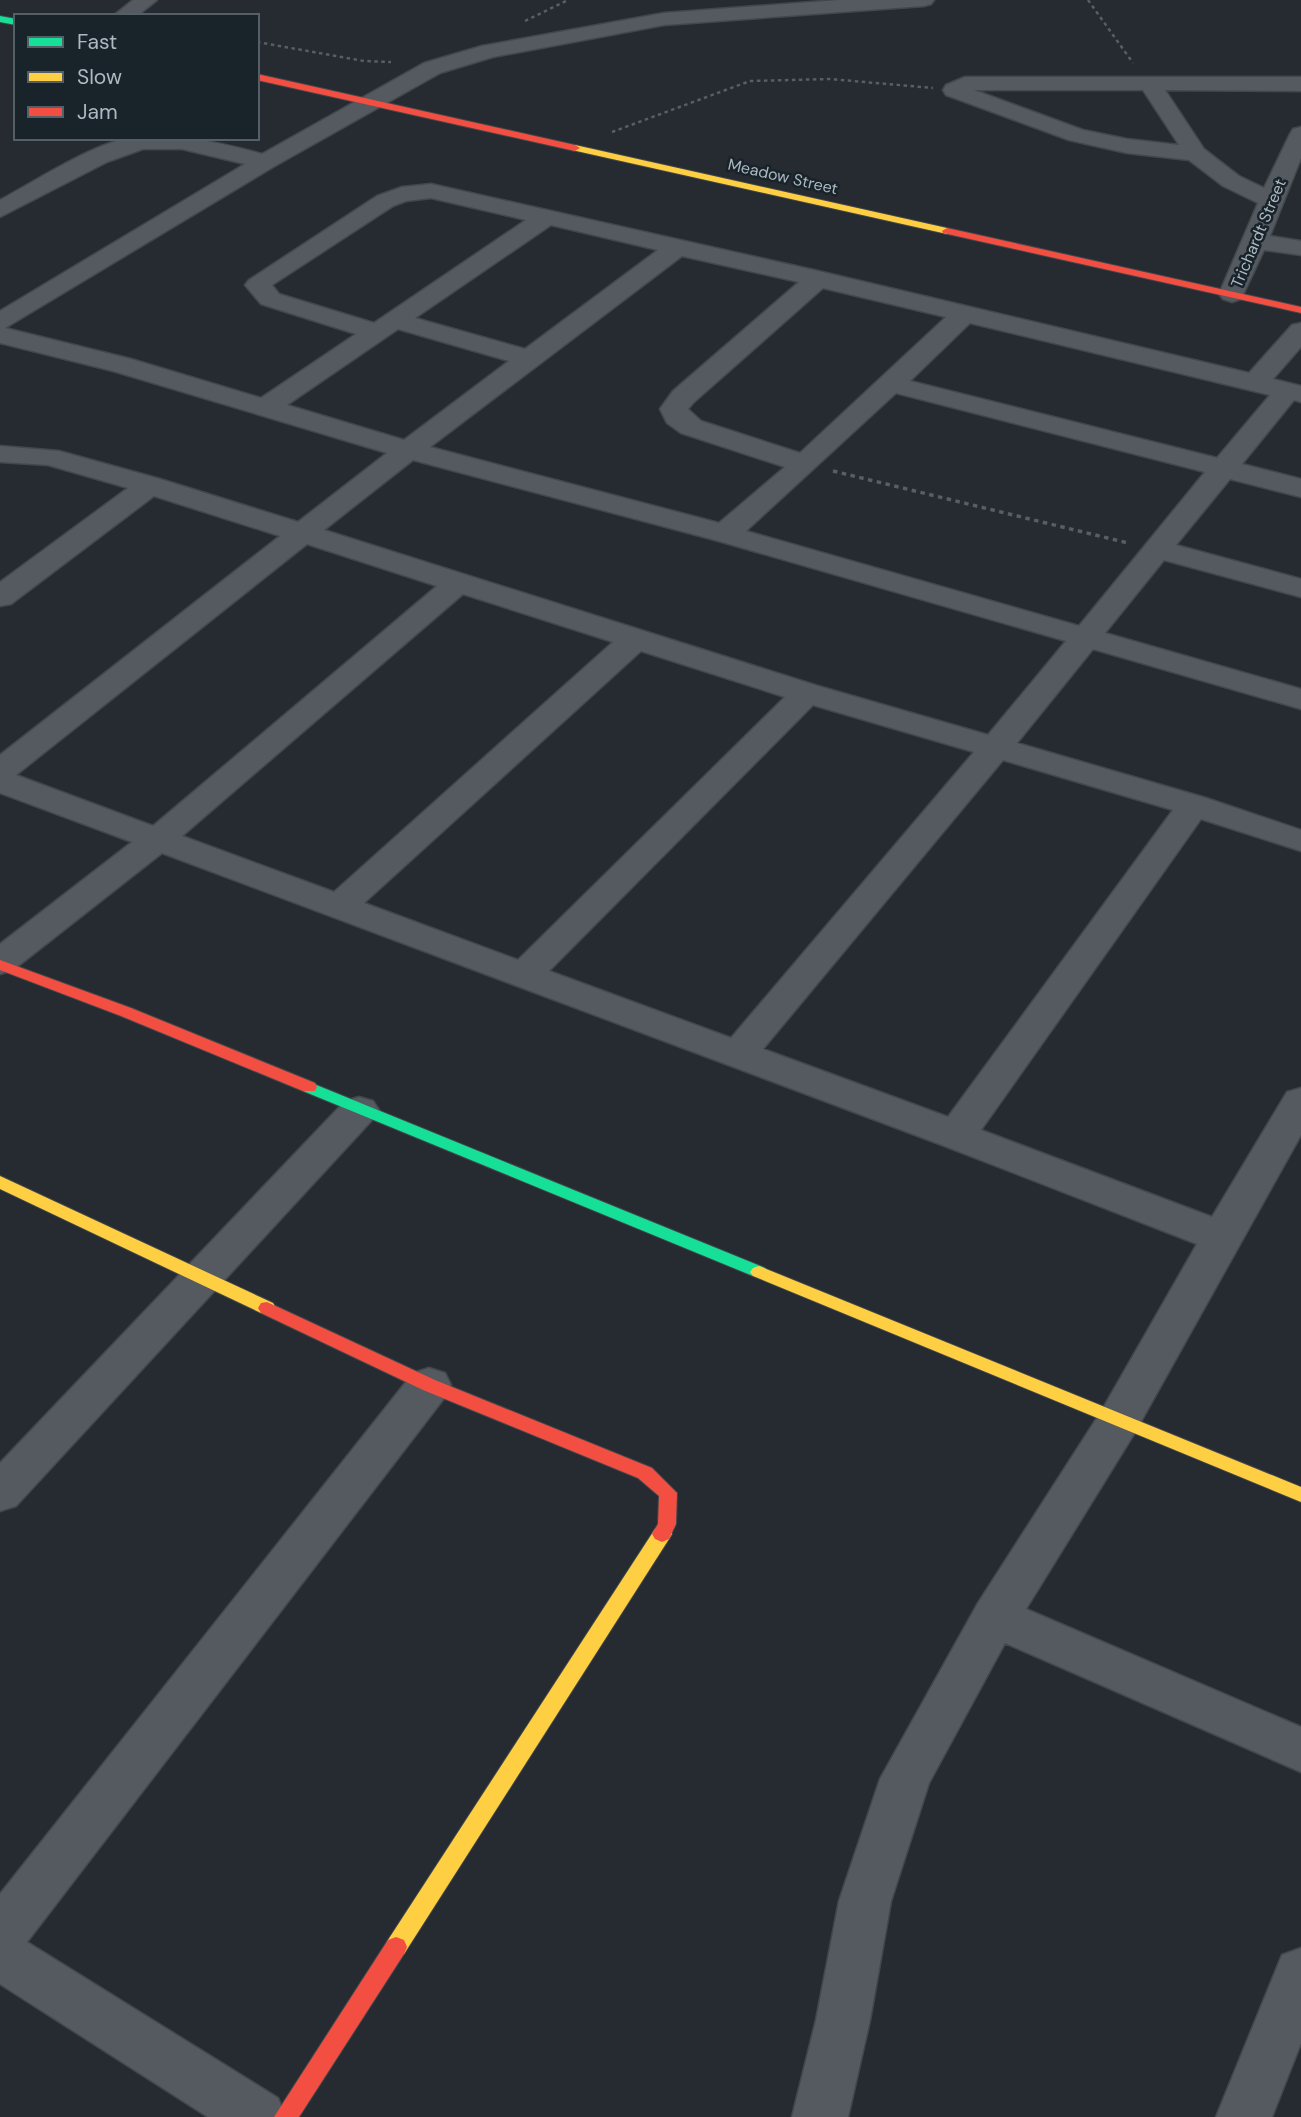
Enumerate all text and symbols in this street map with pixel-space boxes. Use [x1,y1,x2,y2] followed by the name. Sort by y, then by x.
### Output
[14,14,259,140] legend
[77,28,117,56] text: Fast
[77,63,122,91] text: Slow
[77,98,118,126] text: Jam
[726,154,840,199] street label: Meadow Street
[1226,176,1291,291] street label: Trichardt Street

